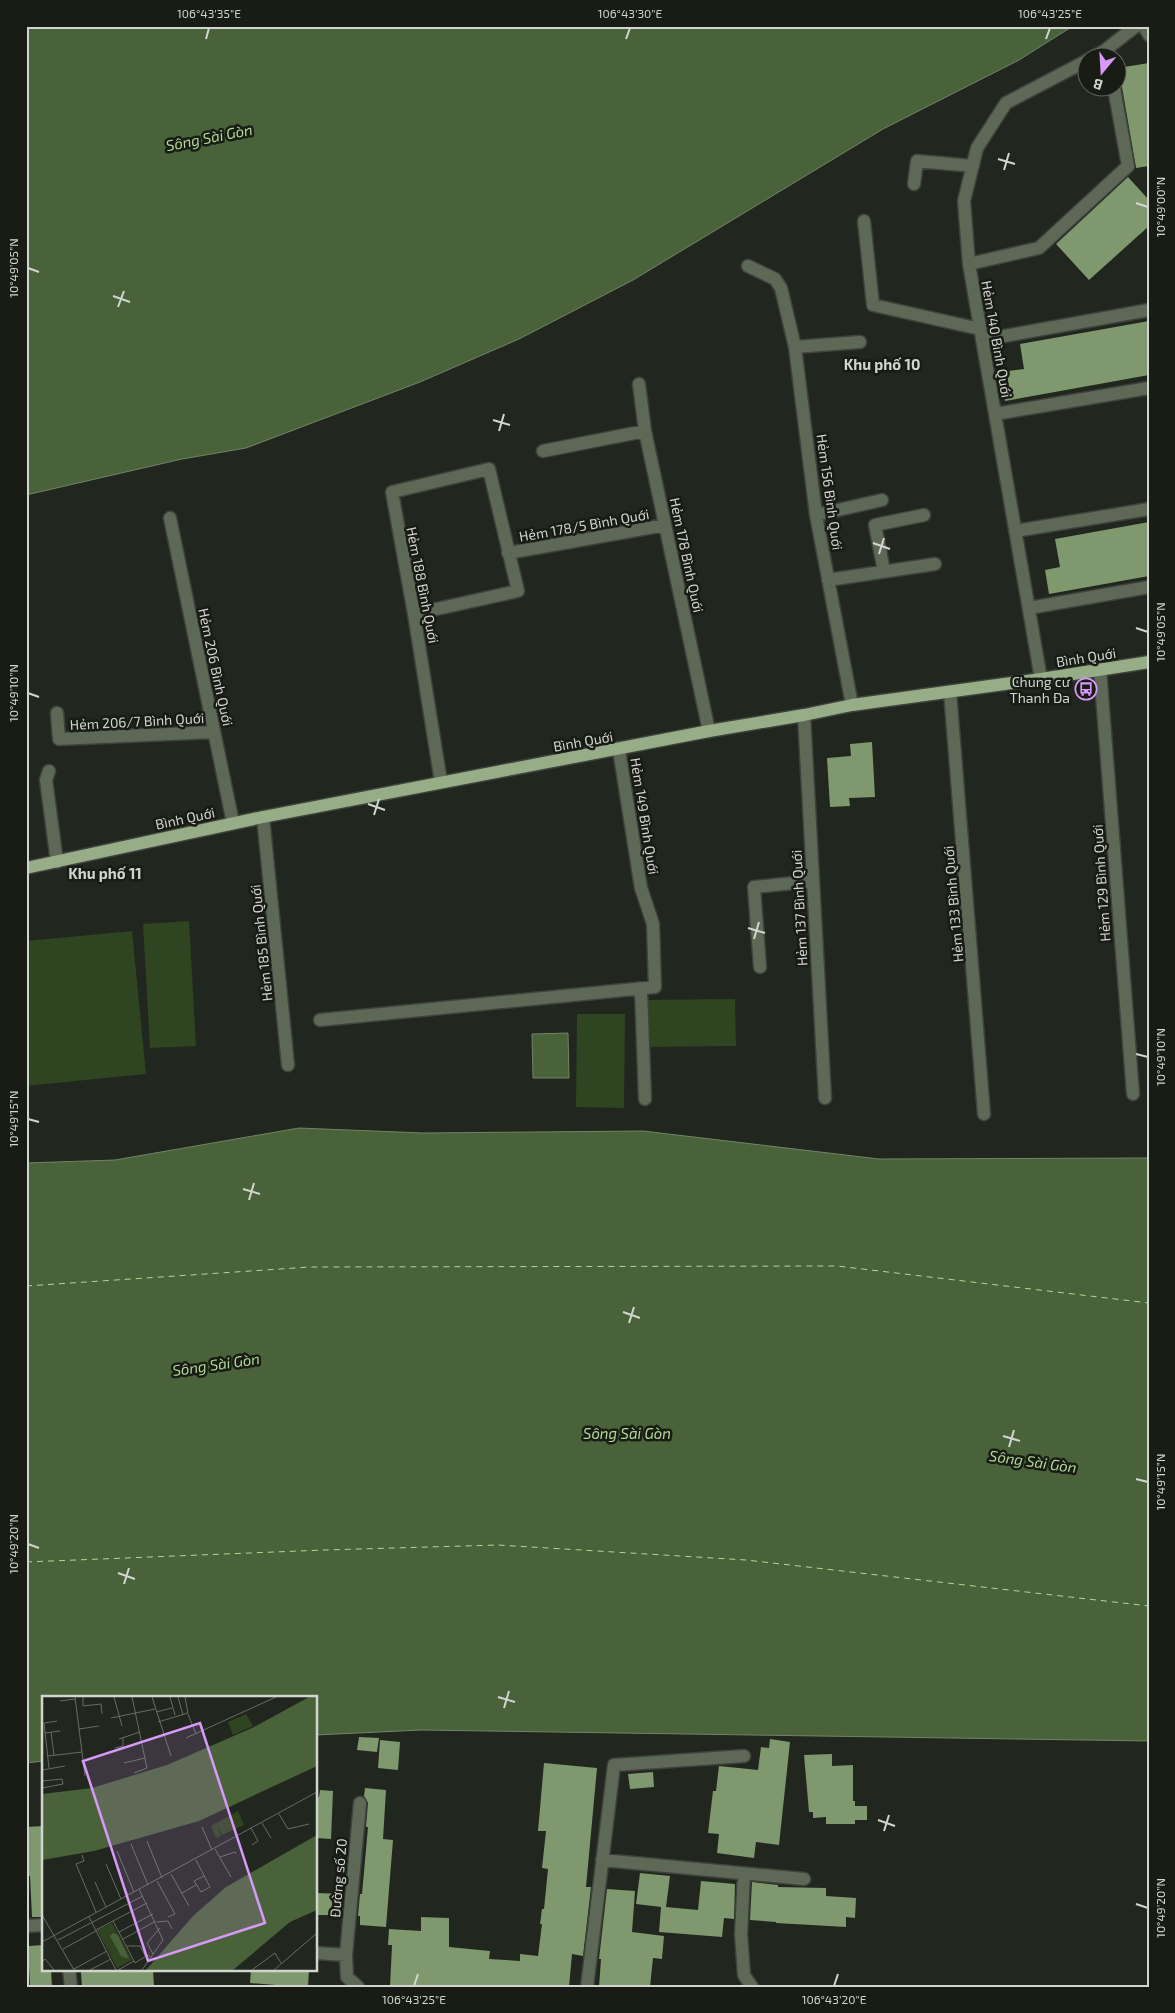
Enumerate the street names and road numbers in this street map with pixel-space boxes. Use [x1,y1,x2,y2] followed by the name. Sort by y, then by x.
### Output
[978,279,1016,399] street label: Hẻm 140 Bình Quới
[813,433,847,551] street label: Hẻm 156 Bình Quới
[667,496,707,614] street label: Hẻm 178 Bình Quới
[518,505,650,545] street label: Hẻm 178/5 Bình Quới
[403,525,443,645] street label: Hẻm 188 Bình Quới
[195,606,237,728] street label: Hẻm 206 Bình Quới
[1055,644,1117,670] street label: Bình Quới
[69,709,205,733] street label: Hẻm 206/7 Bình Quới
[552,727,614,755] street label: Bình Quới
[627,756,663,876] street label: Hẻm 149 Bình Quới
[154,803,216,833] street label: Bình Quới
[1088,824,1114,942] street label: Hẻm 129 Bình Quới
[939,845,967,963] street label: Hẻm 133 Bình Quới
[787,849,811,967] street label: Hẻm 137 Bình Quới
[246,884,276,1002] street label: Hẻm 185 Bình Quới
[326,1838,350,1918] street label: Đường số 20

